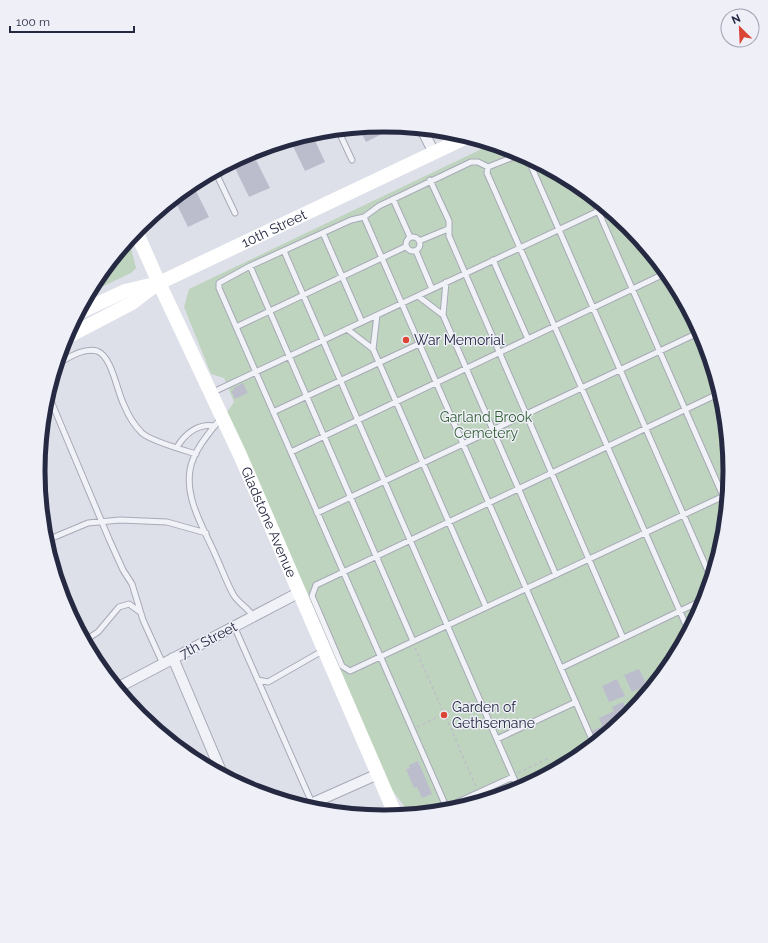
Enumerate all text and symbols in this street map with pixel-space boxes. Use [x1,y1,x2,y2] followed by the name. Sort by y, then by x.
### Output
[10,8,134,34] scale bar
[720,8,760,48] north arrow
[730,12,743,27] text: N
[16,15,50,29] text: 100 m
[239,206,309,251] street label: 10th Street
[414,332,505,348] place label: War Memorial
[401,335,411,345] marker: War Memorial
[440,409,533,441] park label: Garland Brook Cemetery
[238,464,300,580] street label: Gladstone Avenue
[177,618,240,662] street label: 7th Street
[452,699,535,731] place label: Garden of Gethsemane
[439,710,449,720] marker: Garden of Gethsemane

